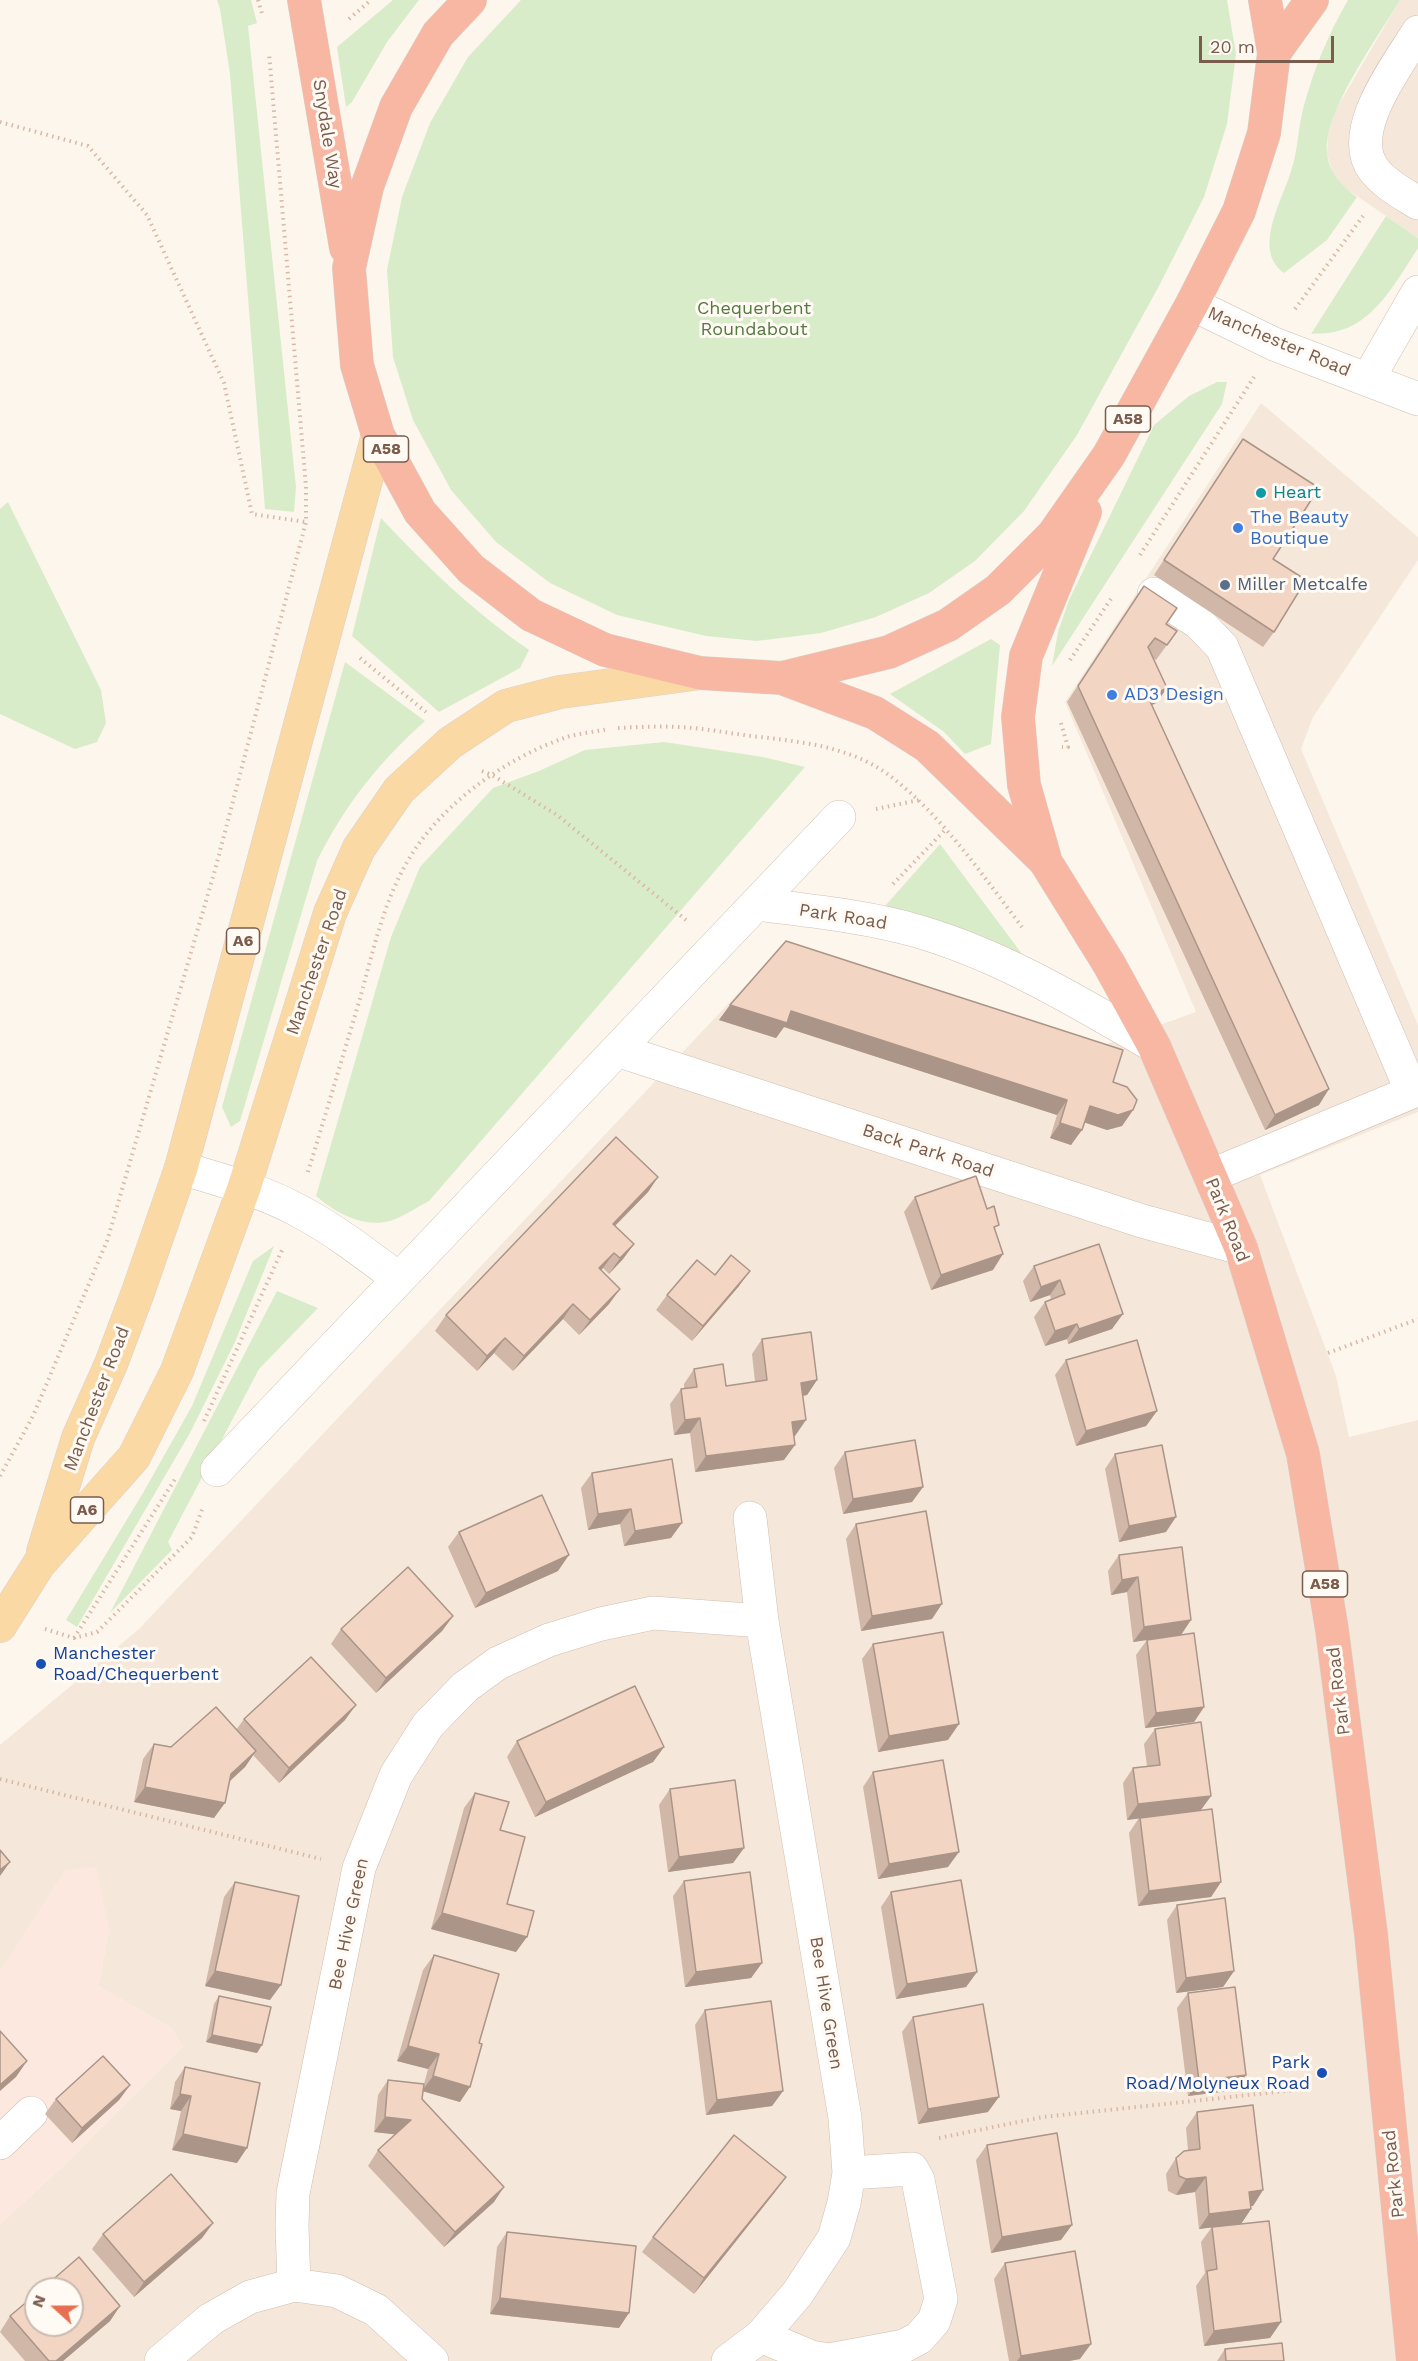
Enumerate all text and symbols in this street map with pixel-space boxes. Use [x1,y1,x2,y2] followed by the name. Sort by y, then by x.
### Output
[1202,24,1337,62] scale bar
[1210,36,1255,57] text: 20 m
[308,78,346,190] street label: Snydale Way
[697,298,811,340] park label: Chequerbent Roundabout
[1204,302,1354,382] street label: Manchester Road
[1106,406,1150,432] road number: A58
[364,436,408,462] road number: A58
[1273,482,1321,504] place label: Heart
[1254,486,1268,500] marker: Heart
[1250,507,1348,550] place label: The Beauty Boutique
[1231,521,1245,535] marker: The Beauty Boutique
[1237,574,1368,596] place label: Miller Metcalfe
[1218,578,1232,592] marker: Miller Metcalfe
[1124,684,1224,706] place label: AD3 Design
[1105,688,1119,702] marker: AD3 Design
[282,886,352,1038] street label: Manchester Road
[797,899,889,935] street label: Park Road
[226,928,260,954] road number: A6
[859,1120,997,1182] street label: Back Park Road
[1200,1175,1254,1265] street label: Park Road
[59,1324,135,1474] street label: Manchester Road
[70,1497,104,1523] road number: A6
[1302,1571,1348,1597] road number: A58
[53,1643,219,1686] place label: Manchester Road/Chequerbent
[1323,1646,1355,1736] street label: Park Road
[34,1657,48,1671] marker: Manchester Road/Chequerbent
[324,1856,374,1992] street label: Bee Hive Green
[805,1935,847,2071] street label: Bee Hive Green
[1126,2052,1310,2094] place label: Park Road/Molyneux Road
[1315,2066,1329,2080] marker: Park Road/Molyneux Road
[1379,2129,1409,2219] street label: Park Road
[24,2277,84,2337] north arrow
[28,2292,50,2310] text: N

